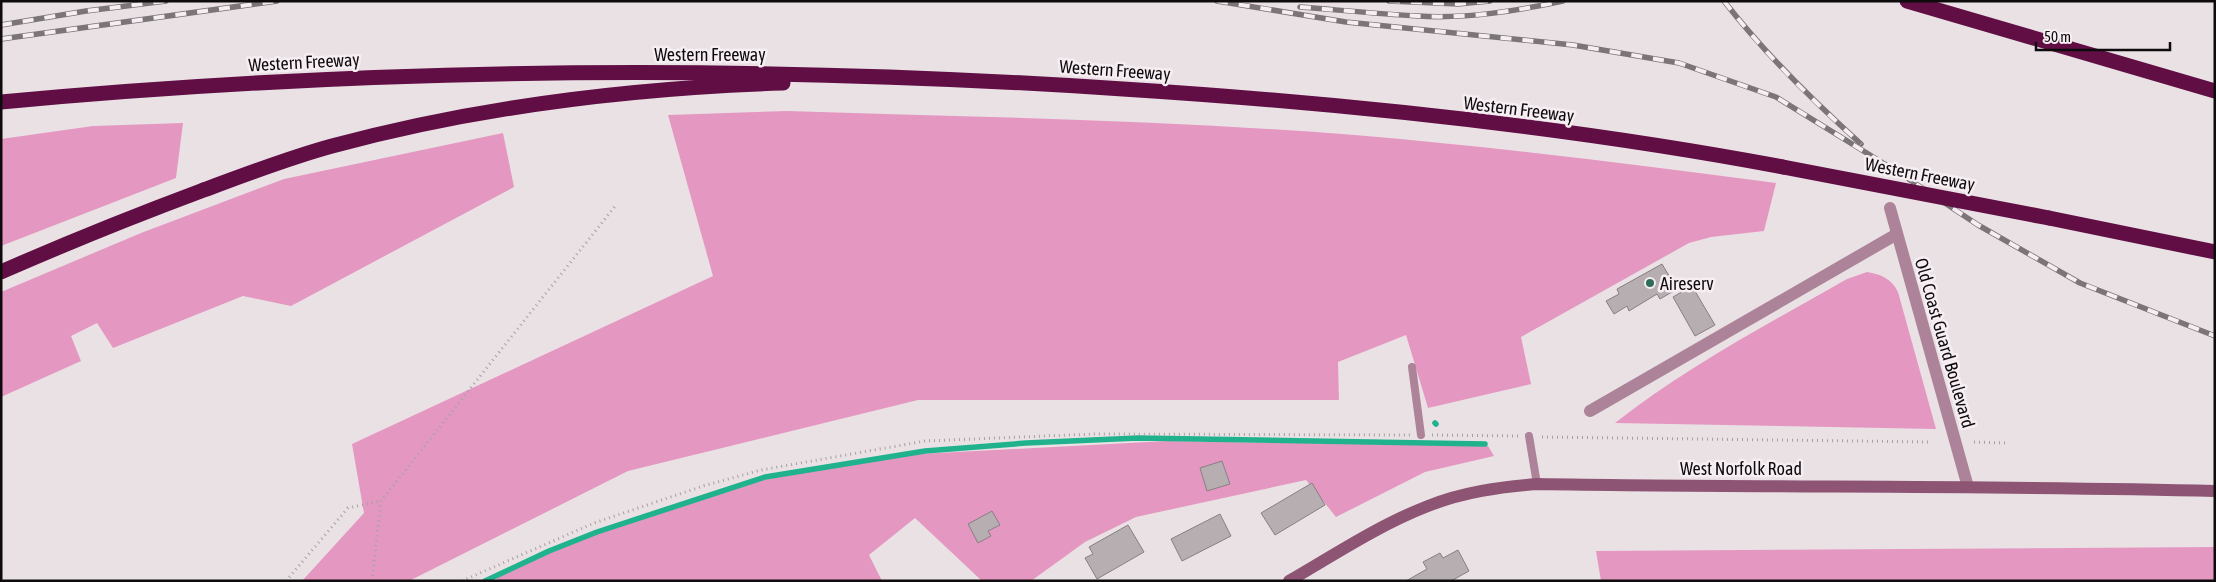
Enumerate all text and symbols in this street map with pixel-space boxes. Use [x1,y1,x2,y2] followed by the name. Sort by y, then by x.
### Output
[2036,20,2170,52] scale bar
[2044,28,2071,45] text: 50 m
[654,44,766,65] street label: Western Freeway
[248,49,360,75] street label: Western Freeway
[1059,56,1171,84] street label: Western Freeway
[1462,92,1576,126] street label: Western Freeway
[1863,153,1977,195] street label: Western Freeway
[1911,256,1979,430] street label: Old Coast Guard Boulevard
[1660,273,1714,294] place label: Aireserv
[1644,277,1656,289] marker: Aireserv
[1680,458,1802,479] street label: West Norfolk Road

